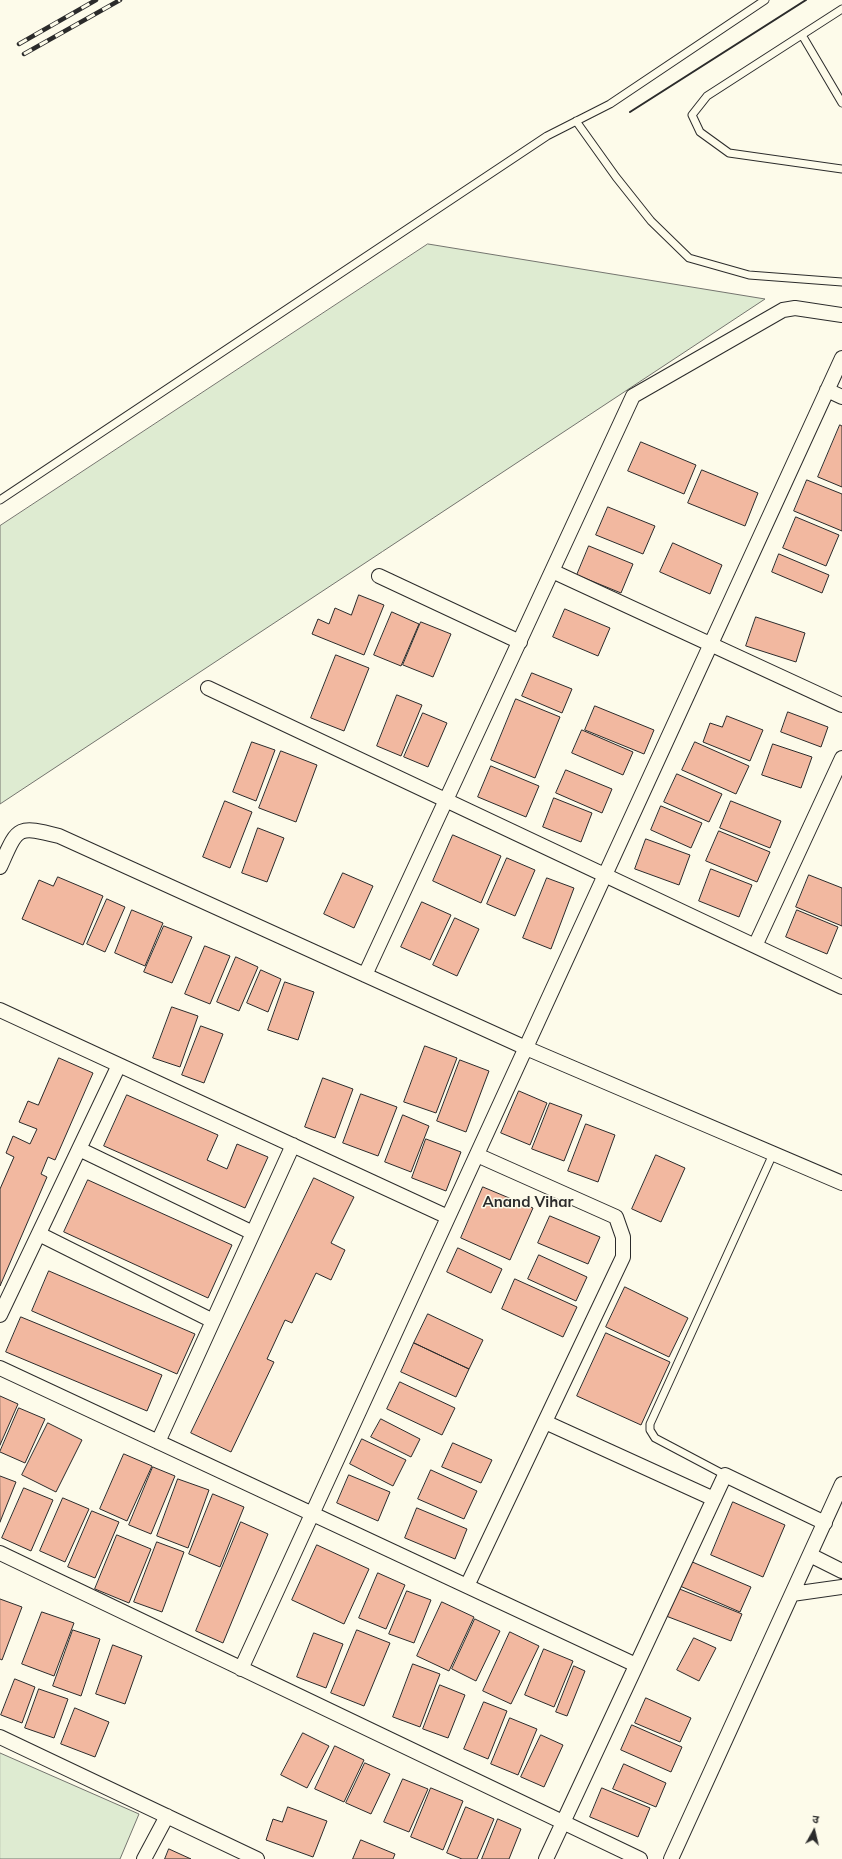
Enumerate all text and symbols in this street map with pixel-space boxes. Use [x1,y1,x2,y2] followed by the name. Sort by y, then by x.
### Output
[482,1193,574,1211] district label: Anand Vihar
[794,1811,834,1851] north arrow
[812,1812,820,1826] text: उ

